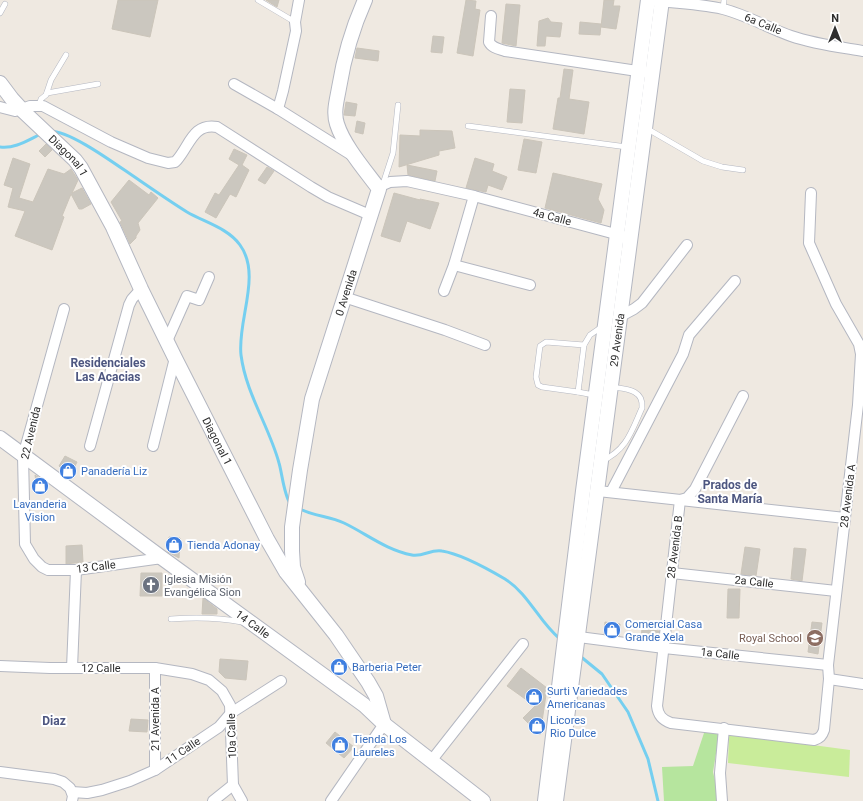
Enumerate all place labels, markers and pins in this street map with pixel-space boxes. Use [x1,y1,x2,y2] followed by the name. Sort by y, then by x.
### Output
[58,461,78,481] shop icon: Panadería Liz
[81,465,148,478] place label: Panadería Liz
[30,476,50,496] shop icon: Lavanderia Vision
[13,498,67,524] place label: Lavanderia Vision
[164,535,184,555] shop icon: Tienda Adonay
[187,539,261,552] place label: Tienda Adonay
[164,573,241,599] place label: Iglesia Misión Evangélica Sion
[141,575,161,595] church icon: Iglesia Misión Evangélica Sion
[625,618,702,644] place label: Comercial Casa Grande Xela
[602,620,622,640] shop icon: Comercial Casa Grande Xela
[805,628,825,648] school or university icon: Royal School
[739,632,802,645] place label: Royal School
[329,657,349,677] shop icon: Barberia Peter
[352,661,422,674] place label: Barberia Peter
[547,685,628,711] place label: Surti Variedades Americanas
[524,687,544,707] shop icon: Surti Variedades Americanas
[550,714,596,740] place label: Licores Rio Dulce
[527,716,547,736] shop icon: Licores Rio Dulce
[353,733,407,759] place label: Tienda Los Laureles
[330,735,350,755] shop icon: Tienda Los Laureles

